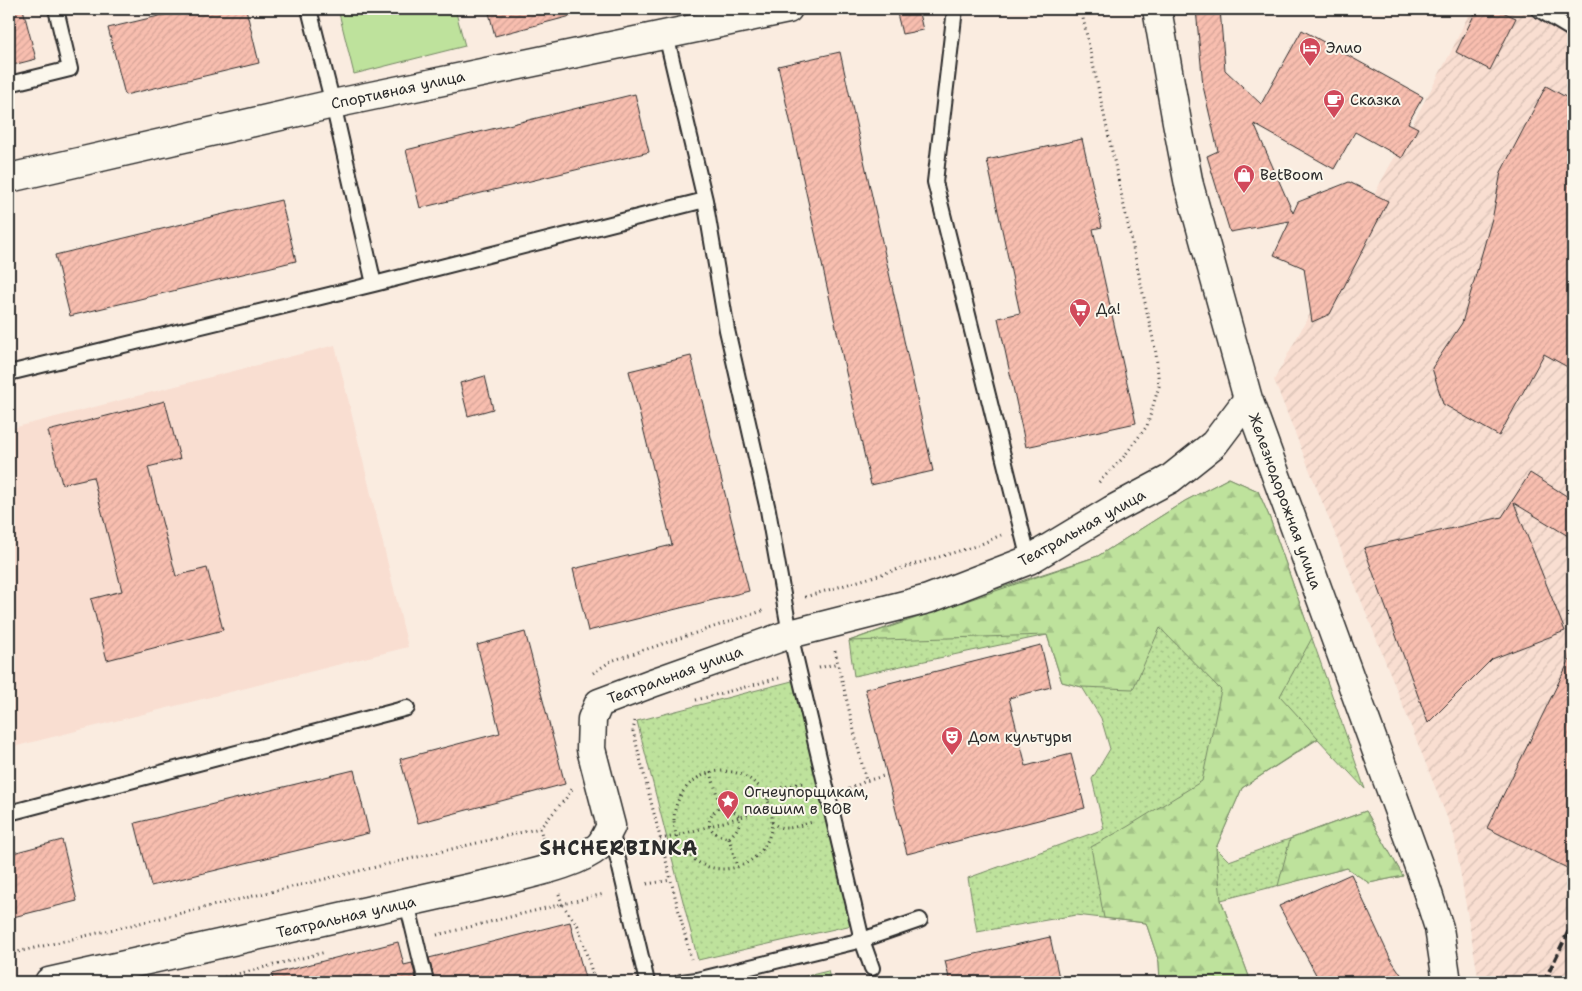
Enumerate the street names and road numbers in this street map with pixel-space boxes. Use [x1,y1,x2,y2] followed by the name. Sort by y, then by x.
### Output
[329,66,467,114] street label: Спортивная улица
[1244,410,1326,593] street label: Железнодорожная улица
[1015,484,1150,571] street label: Театральная улица
[605,641,746,709] street label: Театральная улица
[274,891,418,943] street label: Театральная улица

